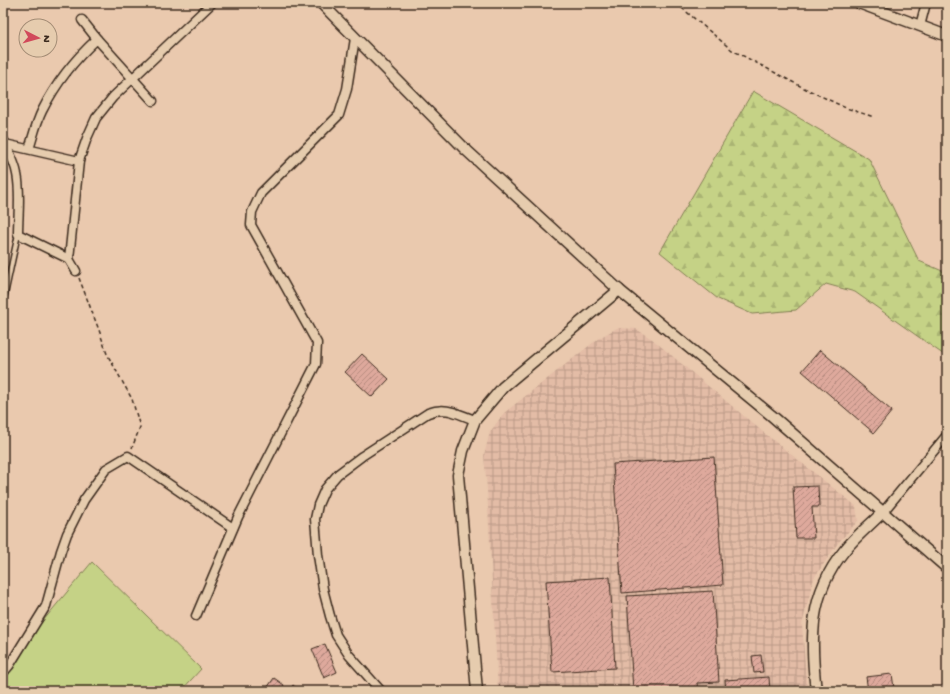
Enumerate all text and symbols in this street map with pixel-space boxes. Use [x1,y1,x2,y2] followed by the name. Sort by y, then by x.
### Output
[18,18,58,58] north arrow
[40,35,52,43] text: N

